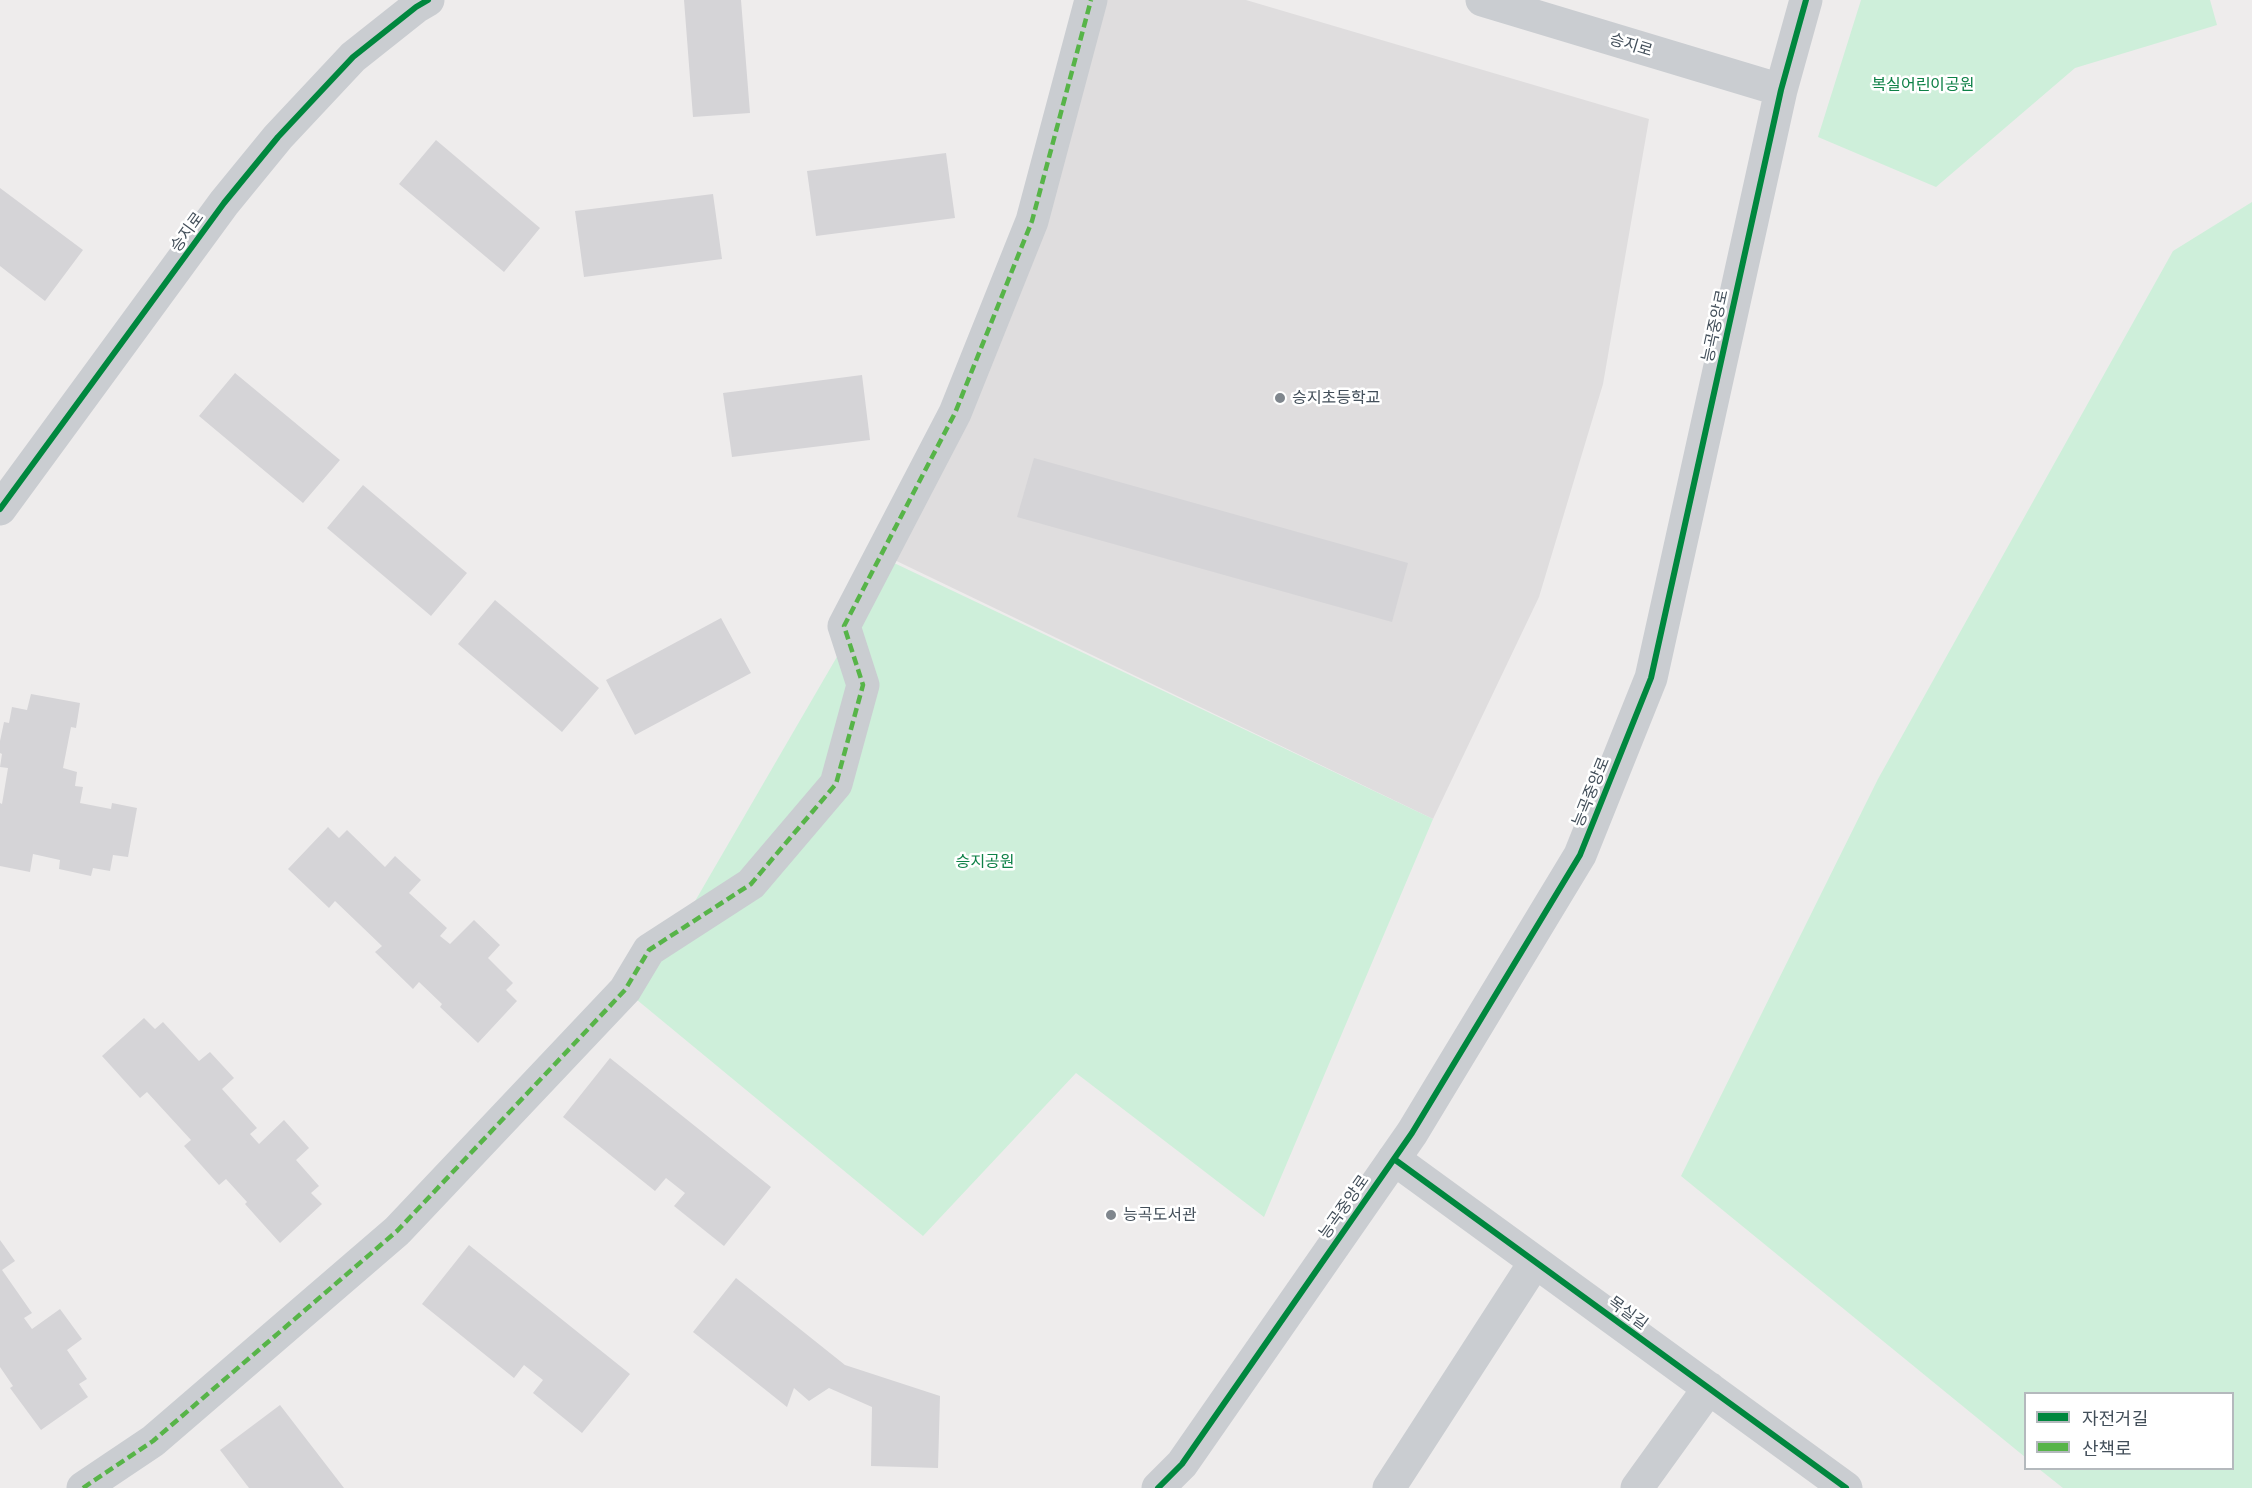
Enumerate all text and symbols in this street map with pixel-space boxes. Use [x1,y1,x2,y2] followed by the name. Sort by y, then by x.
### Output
[1607,29,1655,61] street label: 승지로
[1871,75,1975,95] park label: 복실어린이공원
[166,208,208,256] street label: 승지로
[1698,288,1732,364] street label: 능곡중앙로
[1292,388,1380,408] place label: 승지초등학교
[1273,391,1287,405] marker: 승지초등학교
[1568,754,1614,830] street label: 능곡중앙로
[956,852,1014,872] park label: 승지공원
[1315,1171,1373,1243] street label: 능곡중앙로
[1123,1205,1197,1225] place label: 능곡도서관
[1104,1208,1118,1222] marker: 능곡도서관
[1604,1292,1652,1334] street label: 목실길
[2024,1392,2234,1470] legend
[2082,1407,2148,1429] text: 자전거길
[2082,1437,2132,1459] text: 산책로

